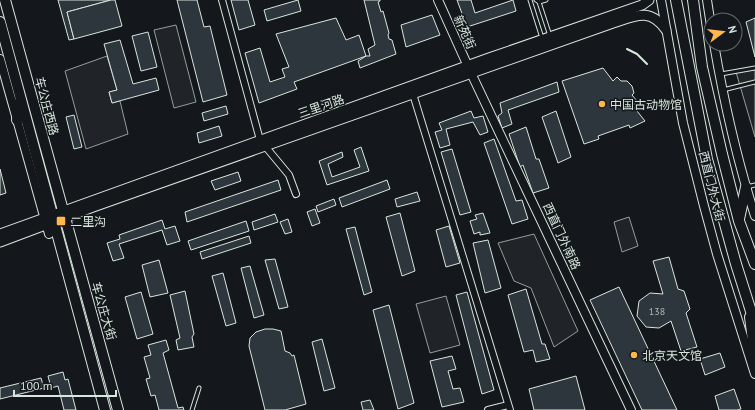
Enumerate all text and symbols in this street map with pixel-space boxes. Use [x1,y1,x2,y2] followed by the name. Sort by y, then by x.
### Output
[451,12,479,52] street label: 新苑街
[703,12,743,52] north arrow
[725,24,740,35] text: N
[32,75,62,137] street label: 车公庄西路
[296,91,346,121] street label: 三里河路
[610,97,682,112] place label: 中国古动物馆
[597,99,607,109] marker: 中国古动物馆
[696,149,728,223] street label: 西直门外大街
[540,200,584,272] street label: 西直门外南路
[70,214,106,229] place label: 二里沟
[55,215,67,227] marker: 二里沟
[89,280,119,342] street label: 车公庄大街
[649,305,665,318] house number: 138
[642,348,702,363] place label: 北京天文馆
[629,350,639,360] marker: 北京天文馆
[14,372,116,398] scale bar
[20,378,53,393] text: 100 m

